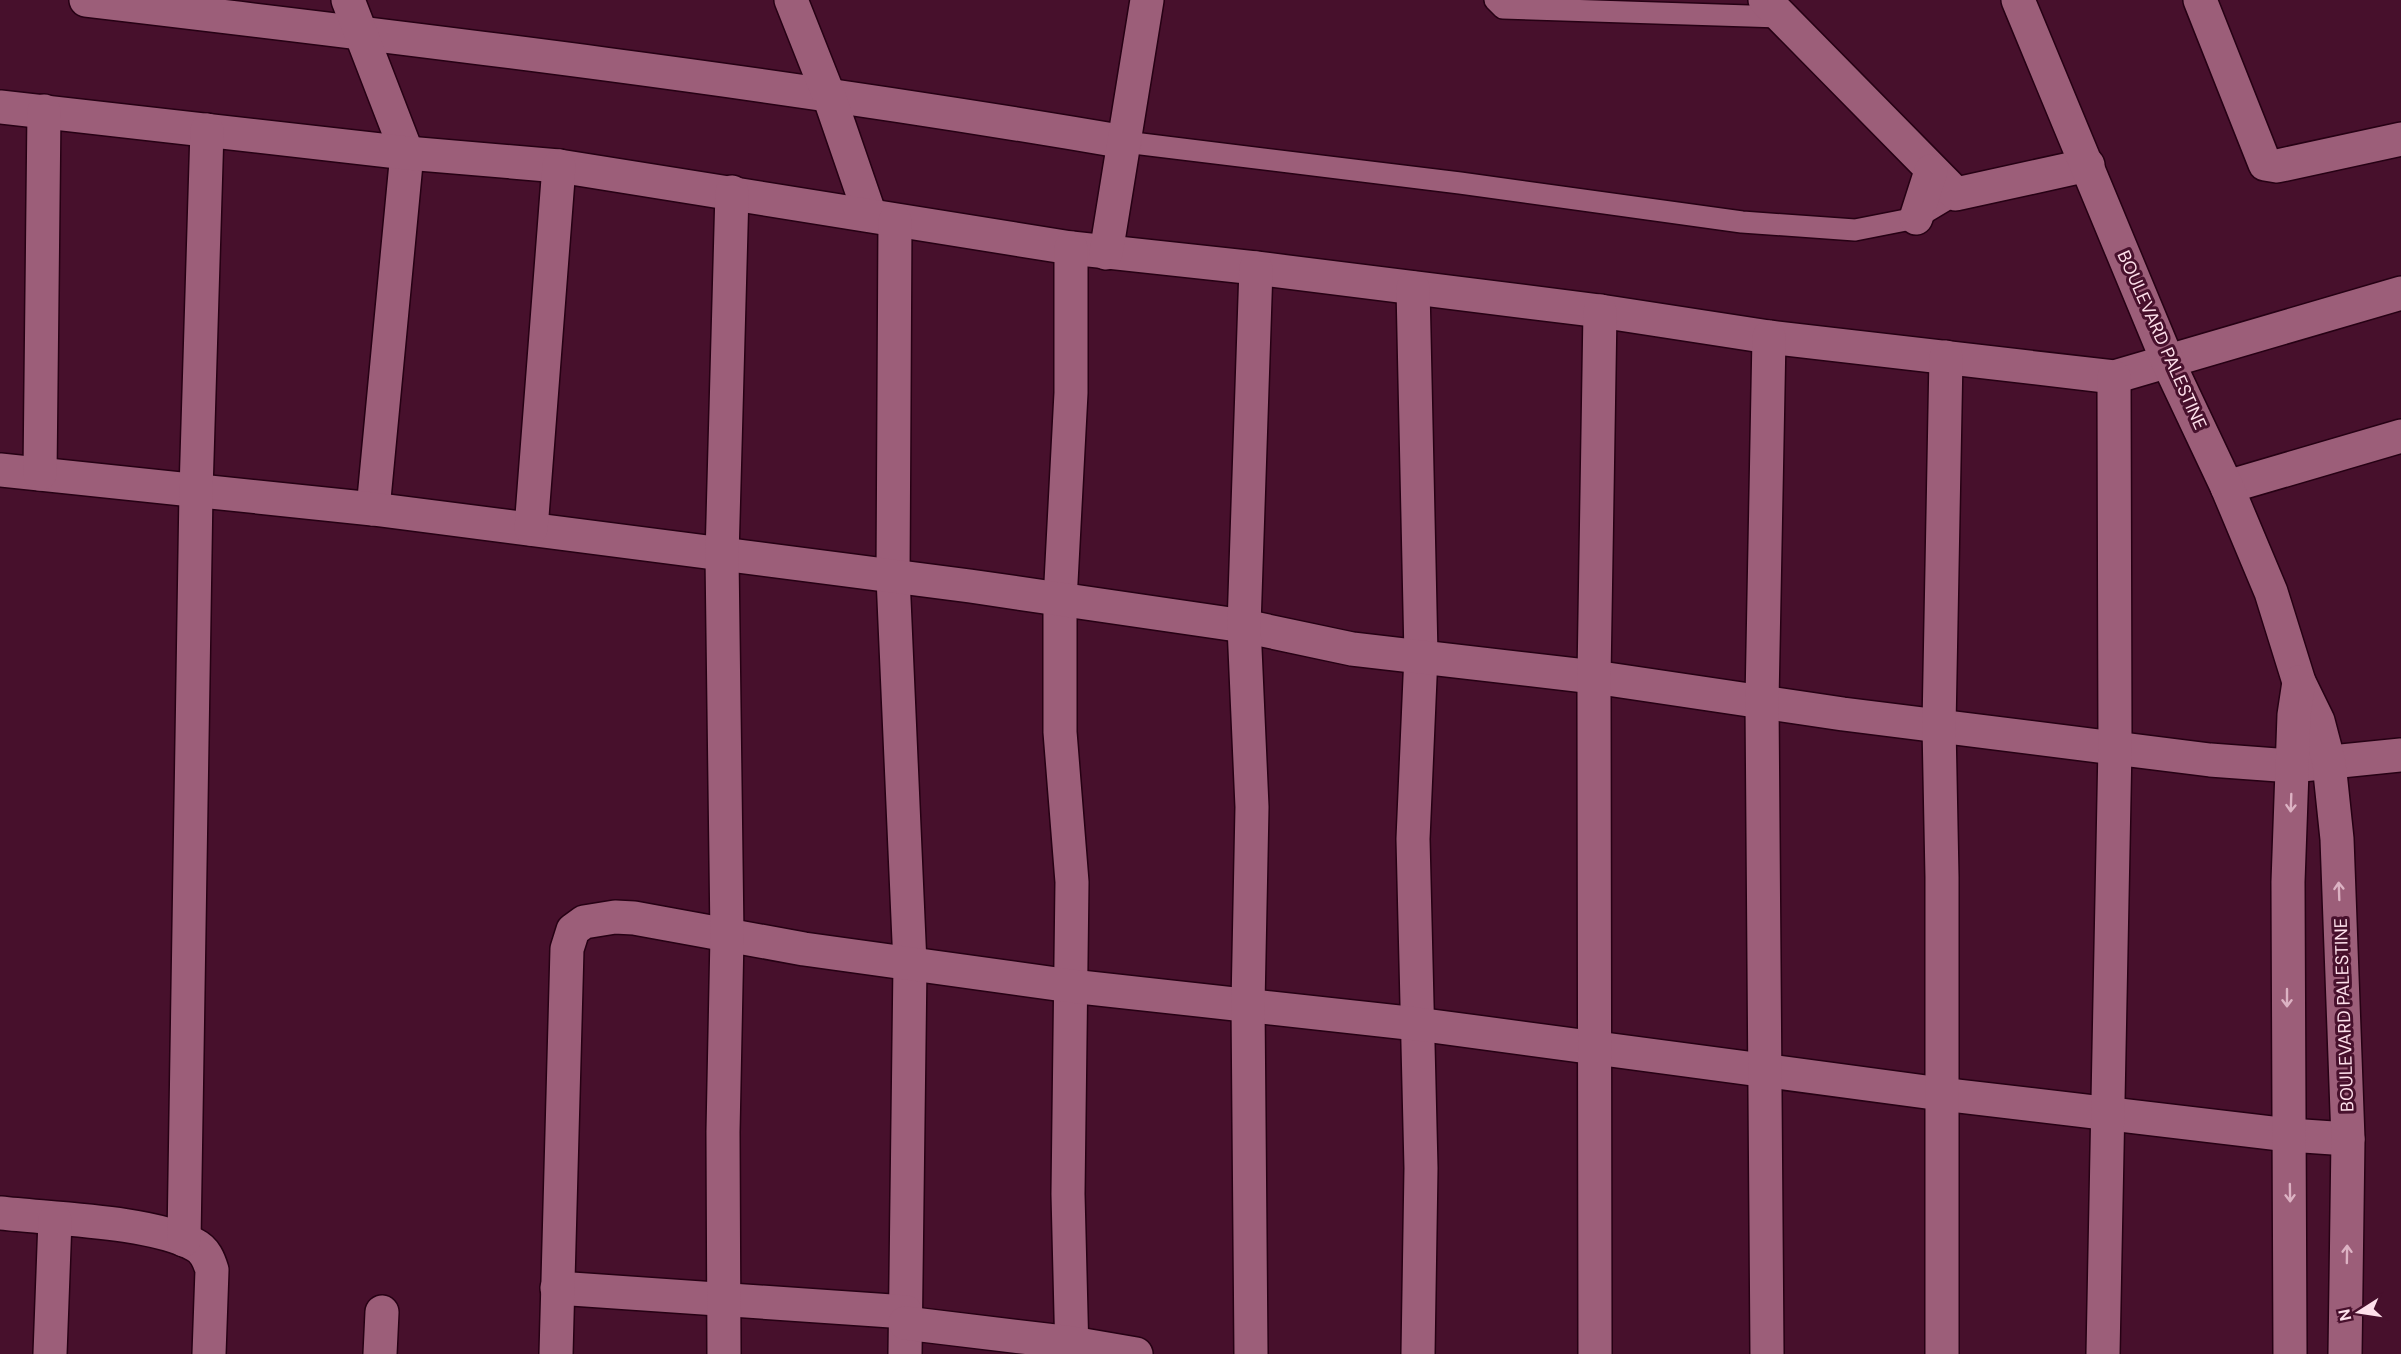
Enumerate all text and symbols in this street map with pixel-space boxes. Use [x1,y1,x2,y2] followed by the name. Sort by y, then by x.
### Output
[2112,247,2212,433] street label: BOULEVARD PALESTINE
[2285,793,2296,813] one-way arrow
[2333,881,2345,901] one-way arrow
[2329,918,2359,1112] street label: BOULEVARD PALESTINE
[2281,988,2293,1008] one-way arrow
[2284,1183,2296,1203] one-way arrow
[2341,1244,2353,1264] one-way arrow
[2329,1282,2389,1342] north arrow
[2333,1307,2356,1323] text: N

